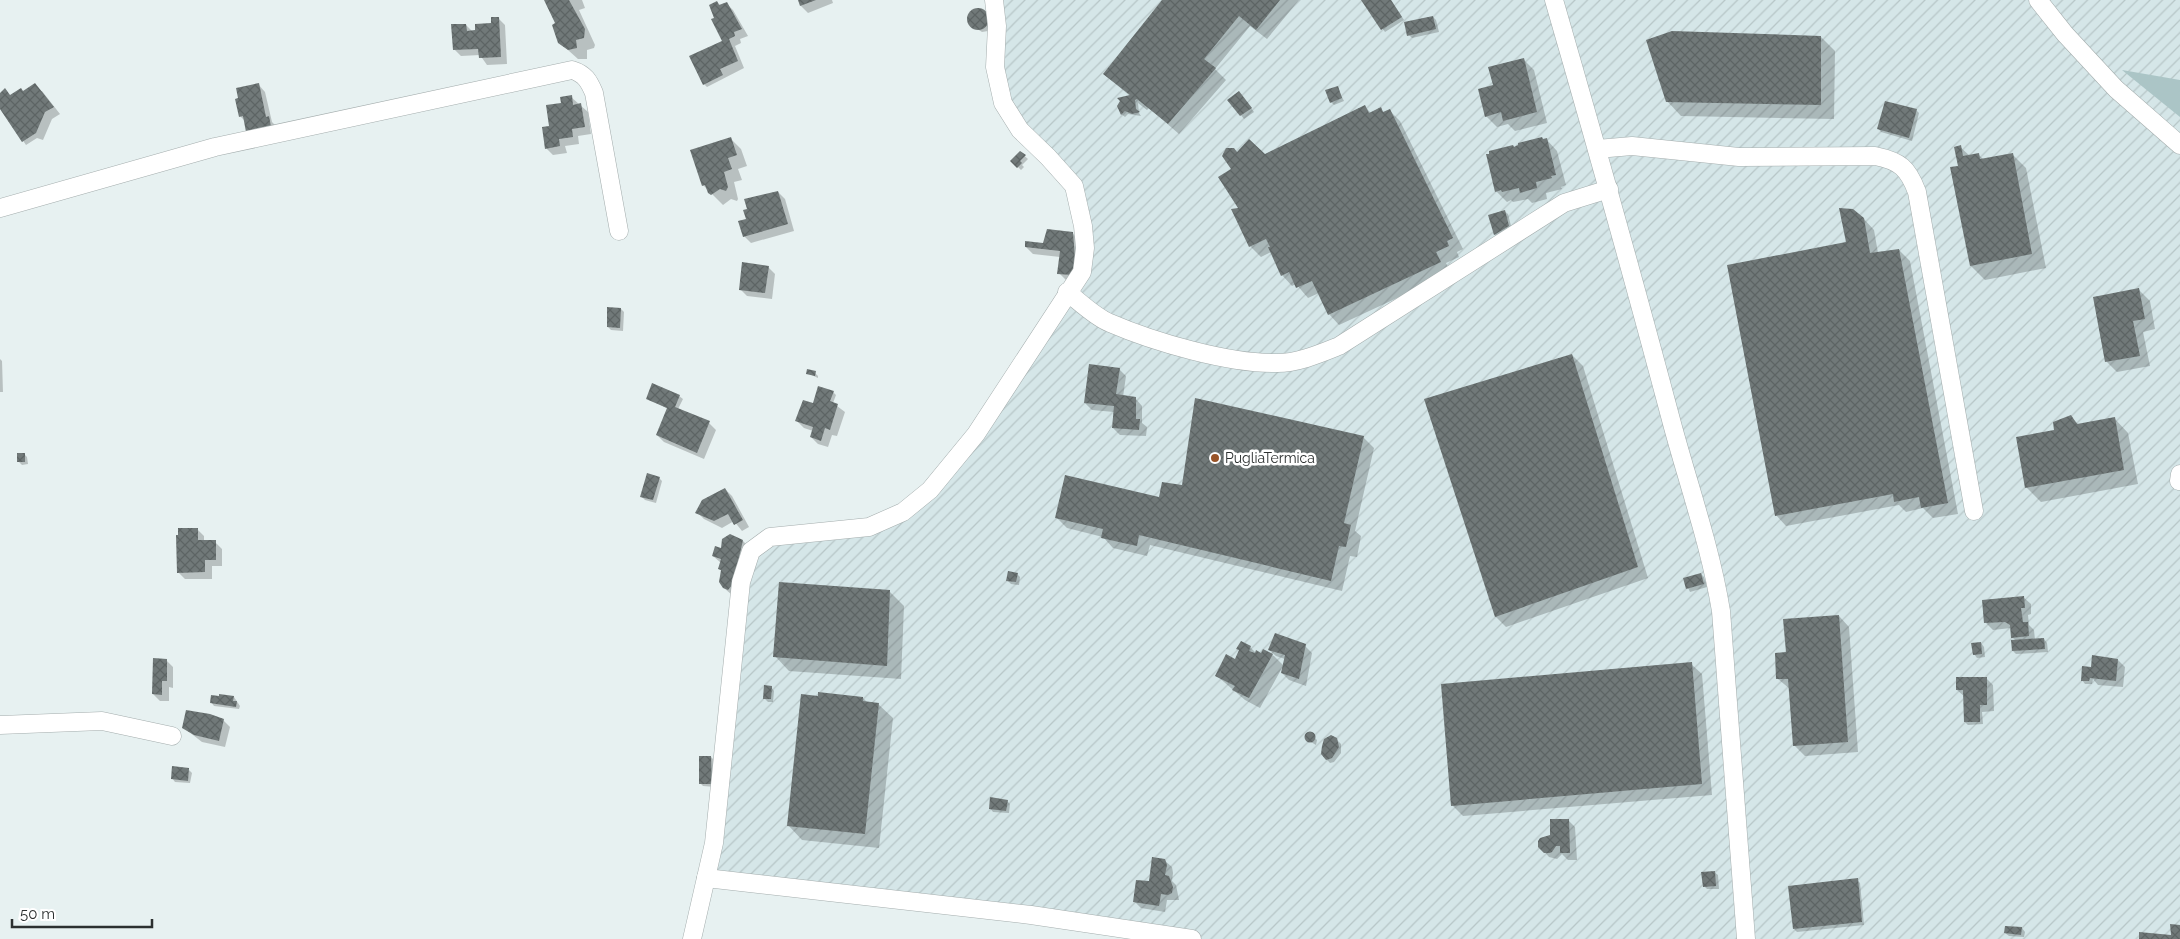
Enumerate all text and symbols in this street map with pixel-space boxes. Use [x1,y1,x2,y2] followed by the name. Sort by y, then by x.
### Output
[1225,450,1315,466] place label: PugliaTermica
[1209,452,1221,464] marker: PugliaTermica
[12,896,152,928] scale bar
[20,905,55,923] text: 50 m

